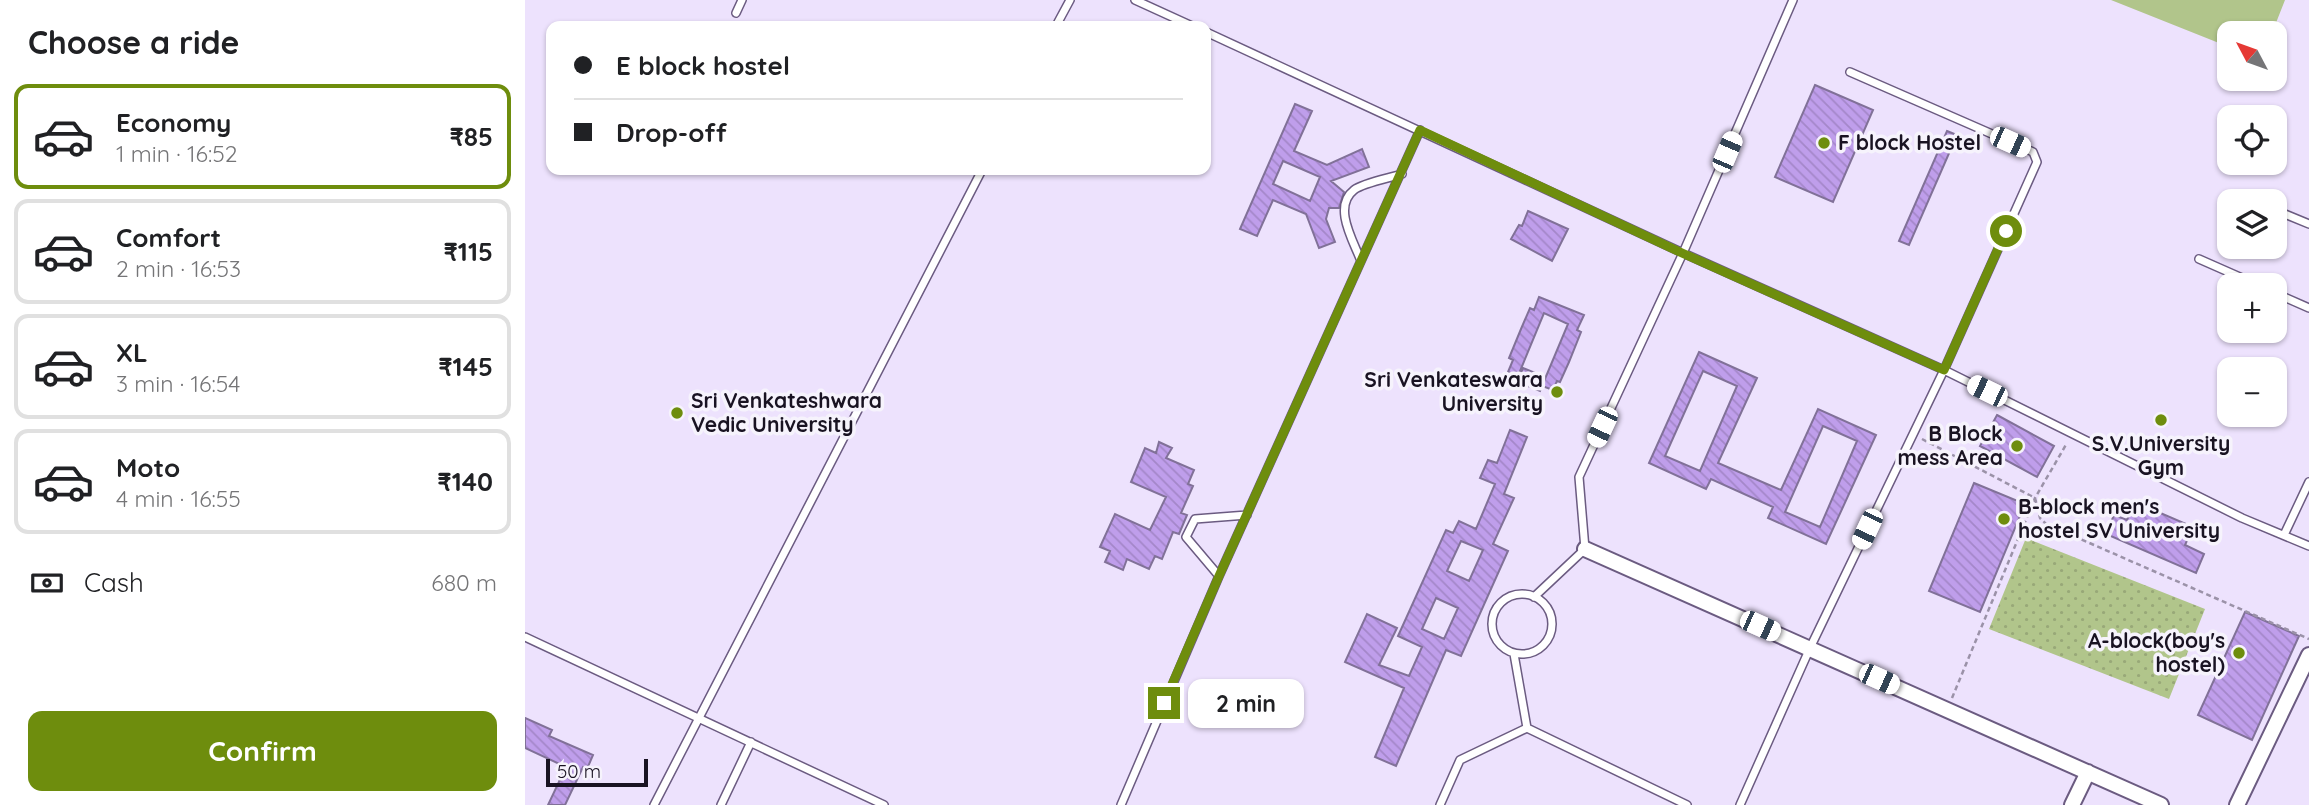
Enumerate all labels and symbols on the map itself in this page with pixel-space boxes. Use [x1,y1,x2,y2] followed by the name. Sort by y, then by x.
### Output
[2217,21,2287,91] north arrow
[1987,124,2034,160] car
[1710,129,1745,175] car
[1838,129,1981,155] place label: F block Hostel
[1816,135,1832,151] marker: F block Hostel
[1990,215,2022,247] route start
[1364,366,1543,416] place label: Sri Venkateswara University
[1964,372,2011,410] car
[1549,384,1565,400] marker: Sri Venkateswara University
[691,387,882,437] place label: Sri Venkateshwara Vedic University
[1584,404,1621,450] car
[669,405,685,421] marker: Sri Venkateshwara Vedic University
[2153,412,2169,428] marker: S.V.University Gym
[1897,420,2003,470] place label: B Block mess Area
[2092,430,2230,480] place label: S.V.University Gym
[2009,438,2025,454] marker: B Block mess Area
[2018,493,2220,543] place label: B-block men's hostel SV University
[1849,506,1886,552] car
[1996,511,2012,527] marker: B-block men's hostel SV University
[1737,608,1784,644] car
[2088,627,2225,677] place label: A-block(boy's hostel)
[2231,645,2247,661] marker: A-block(boy's hostel)
[1856,661,1903,697] car
[1189,678,1304,728] callout: 2 min
[1148,687,1180,719] route end
[546,756,647,788] scale bar

